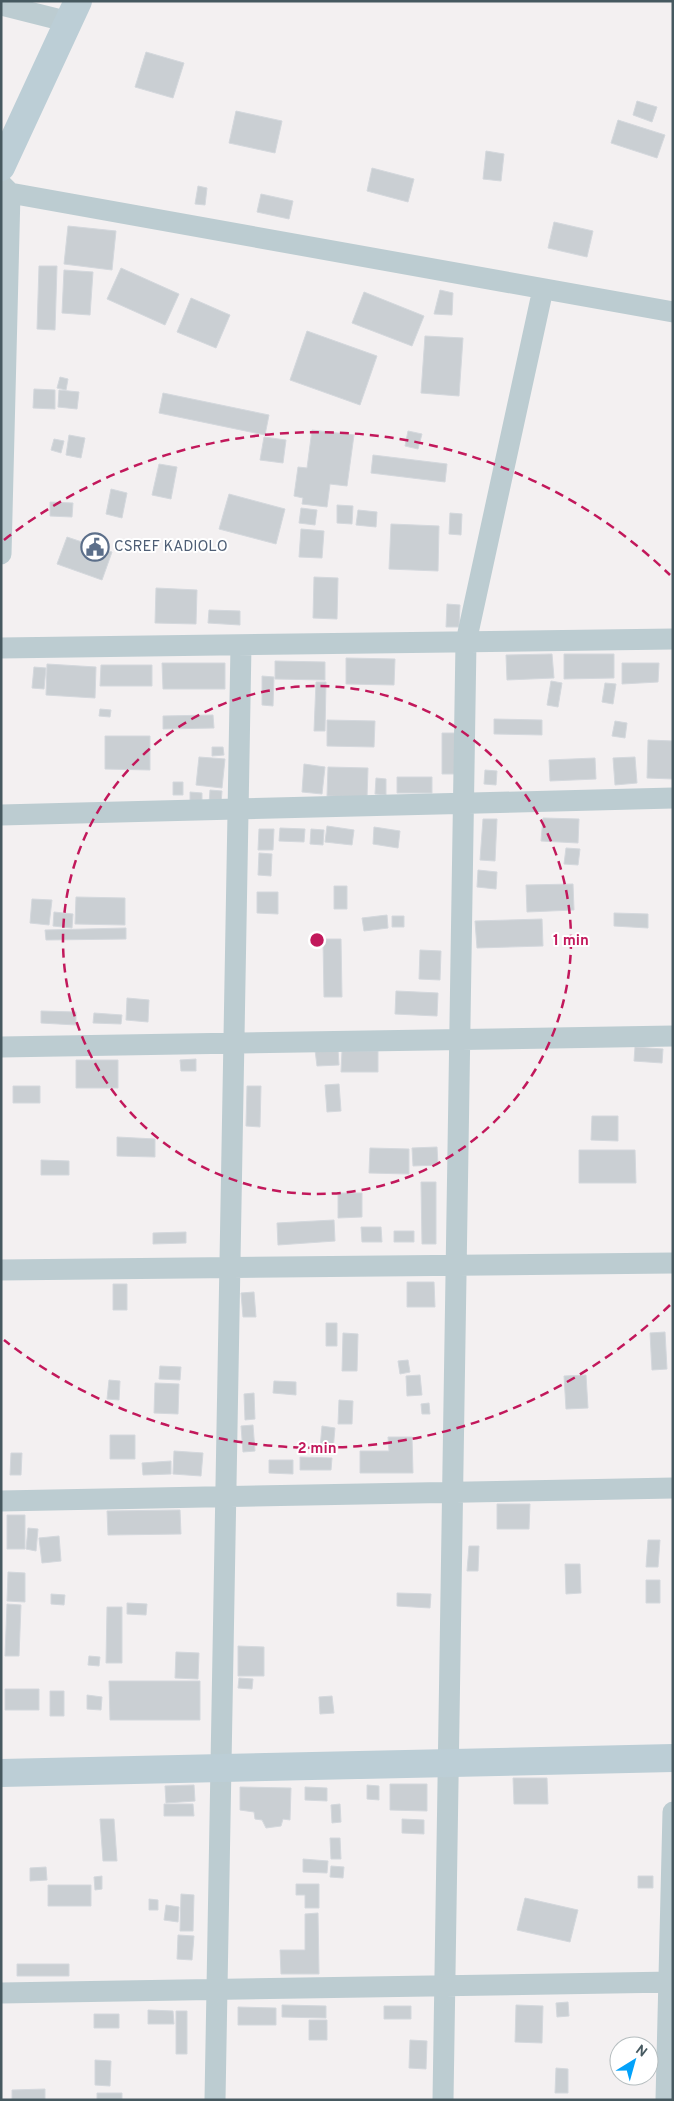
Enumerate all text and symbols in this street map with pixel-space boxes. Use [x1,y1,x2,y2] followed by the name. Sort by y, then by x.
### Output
[80,532,110,562] public building icon: CSREF KADIOLO
[114,538,228,557] place label: CSREF KADIOLO
[308,931,326,949] centre of rings
[553,932,589,951] text: 1 min
[297,1440,337,1459] text: 2 min
[609,2036,659,2086] north arrow
[632,2042,650,2062] text: N

